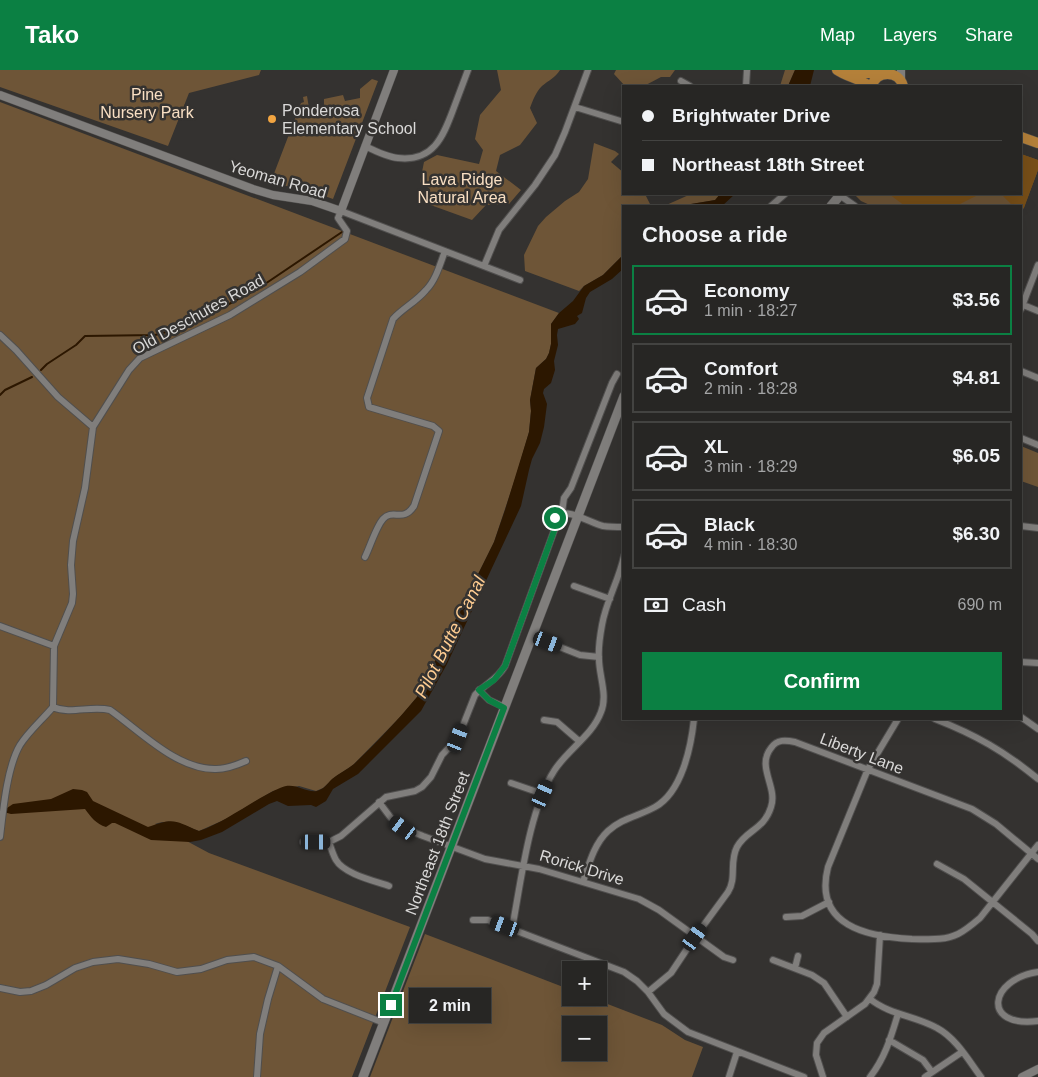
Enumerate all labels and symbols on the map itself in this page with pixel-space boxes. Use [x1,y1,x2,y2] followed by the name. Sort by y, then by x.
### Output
[100,86,195,121] park label: Pine Nursery Park
[282,102,416,137] place label: Ponderosa Elementary School
[266,113,278,125] marker: Ponderosa Elementary School
[227,157,329,202] street label: Yeoman Road
[418,171,507,206] park label: Lava Ridge Natural Area
[130,271,267,358] street label: Old Deschutes Road
[544,507,566,529] route start
[411,572,490,701] water label: Pilot Butte Canal
[531,630,564,654] car
[445,721,470,755] car
[818,730,906,777] street label: Liberty Lane
[402,769,473,917] street label: Northeast 18th Street
[530,777,555,811] car
[386,813,419,843] car
[301,835,331,850] car
[538,847,626,888] street label: Rorick Drive
[488,914,521,938] car
[680,920,709,954] car
[408,988,491,1022] callout: 2 min
[380,994,402,1016] route end

